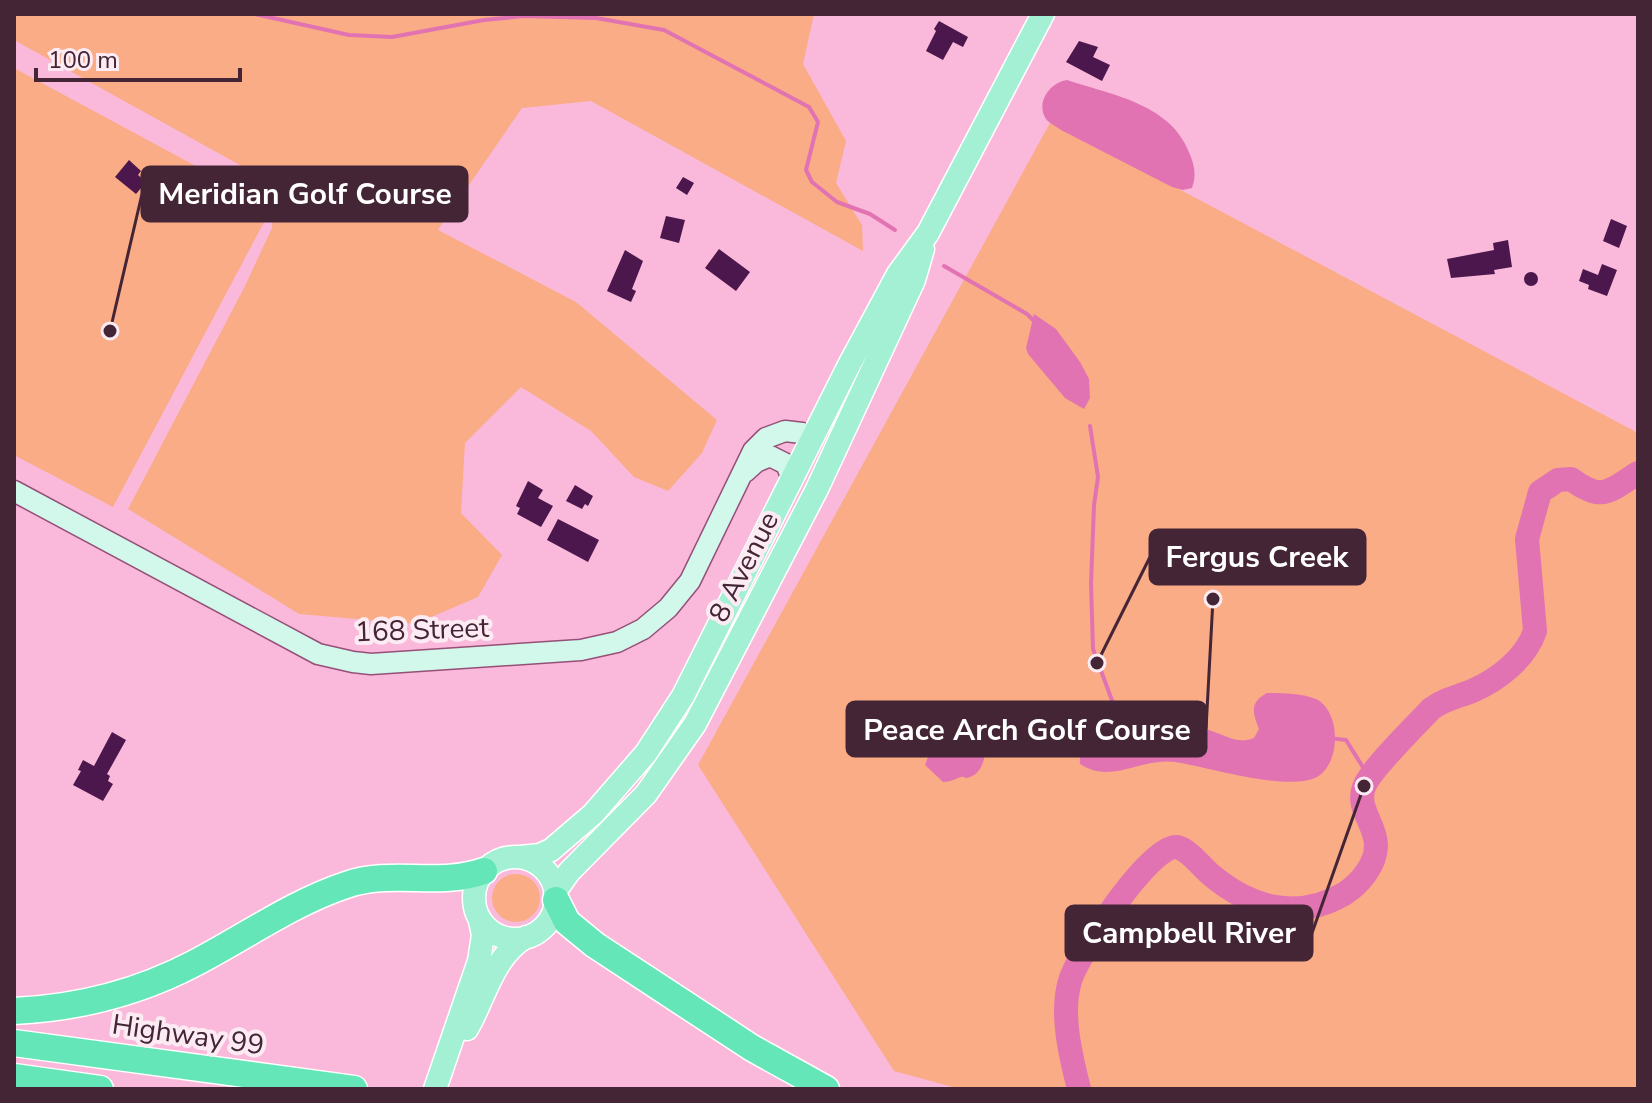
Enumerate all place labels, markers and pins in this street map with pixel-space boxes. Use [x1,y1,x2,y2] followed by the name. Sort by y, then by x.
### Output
[142,167,467,221] callout: Meridian Golf Course
[1150,530,1365,584] callout: Fergus Creek
[847,702,1206,756] callout: Peace Arch Golf Course
[1066,906,1312,960] callout: Campbell River

